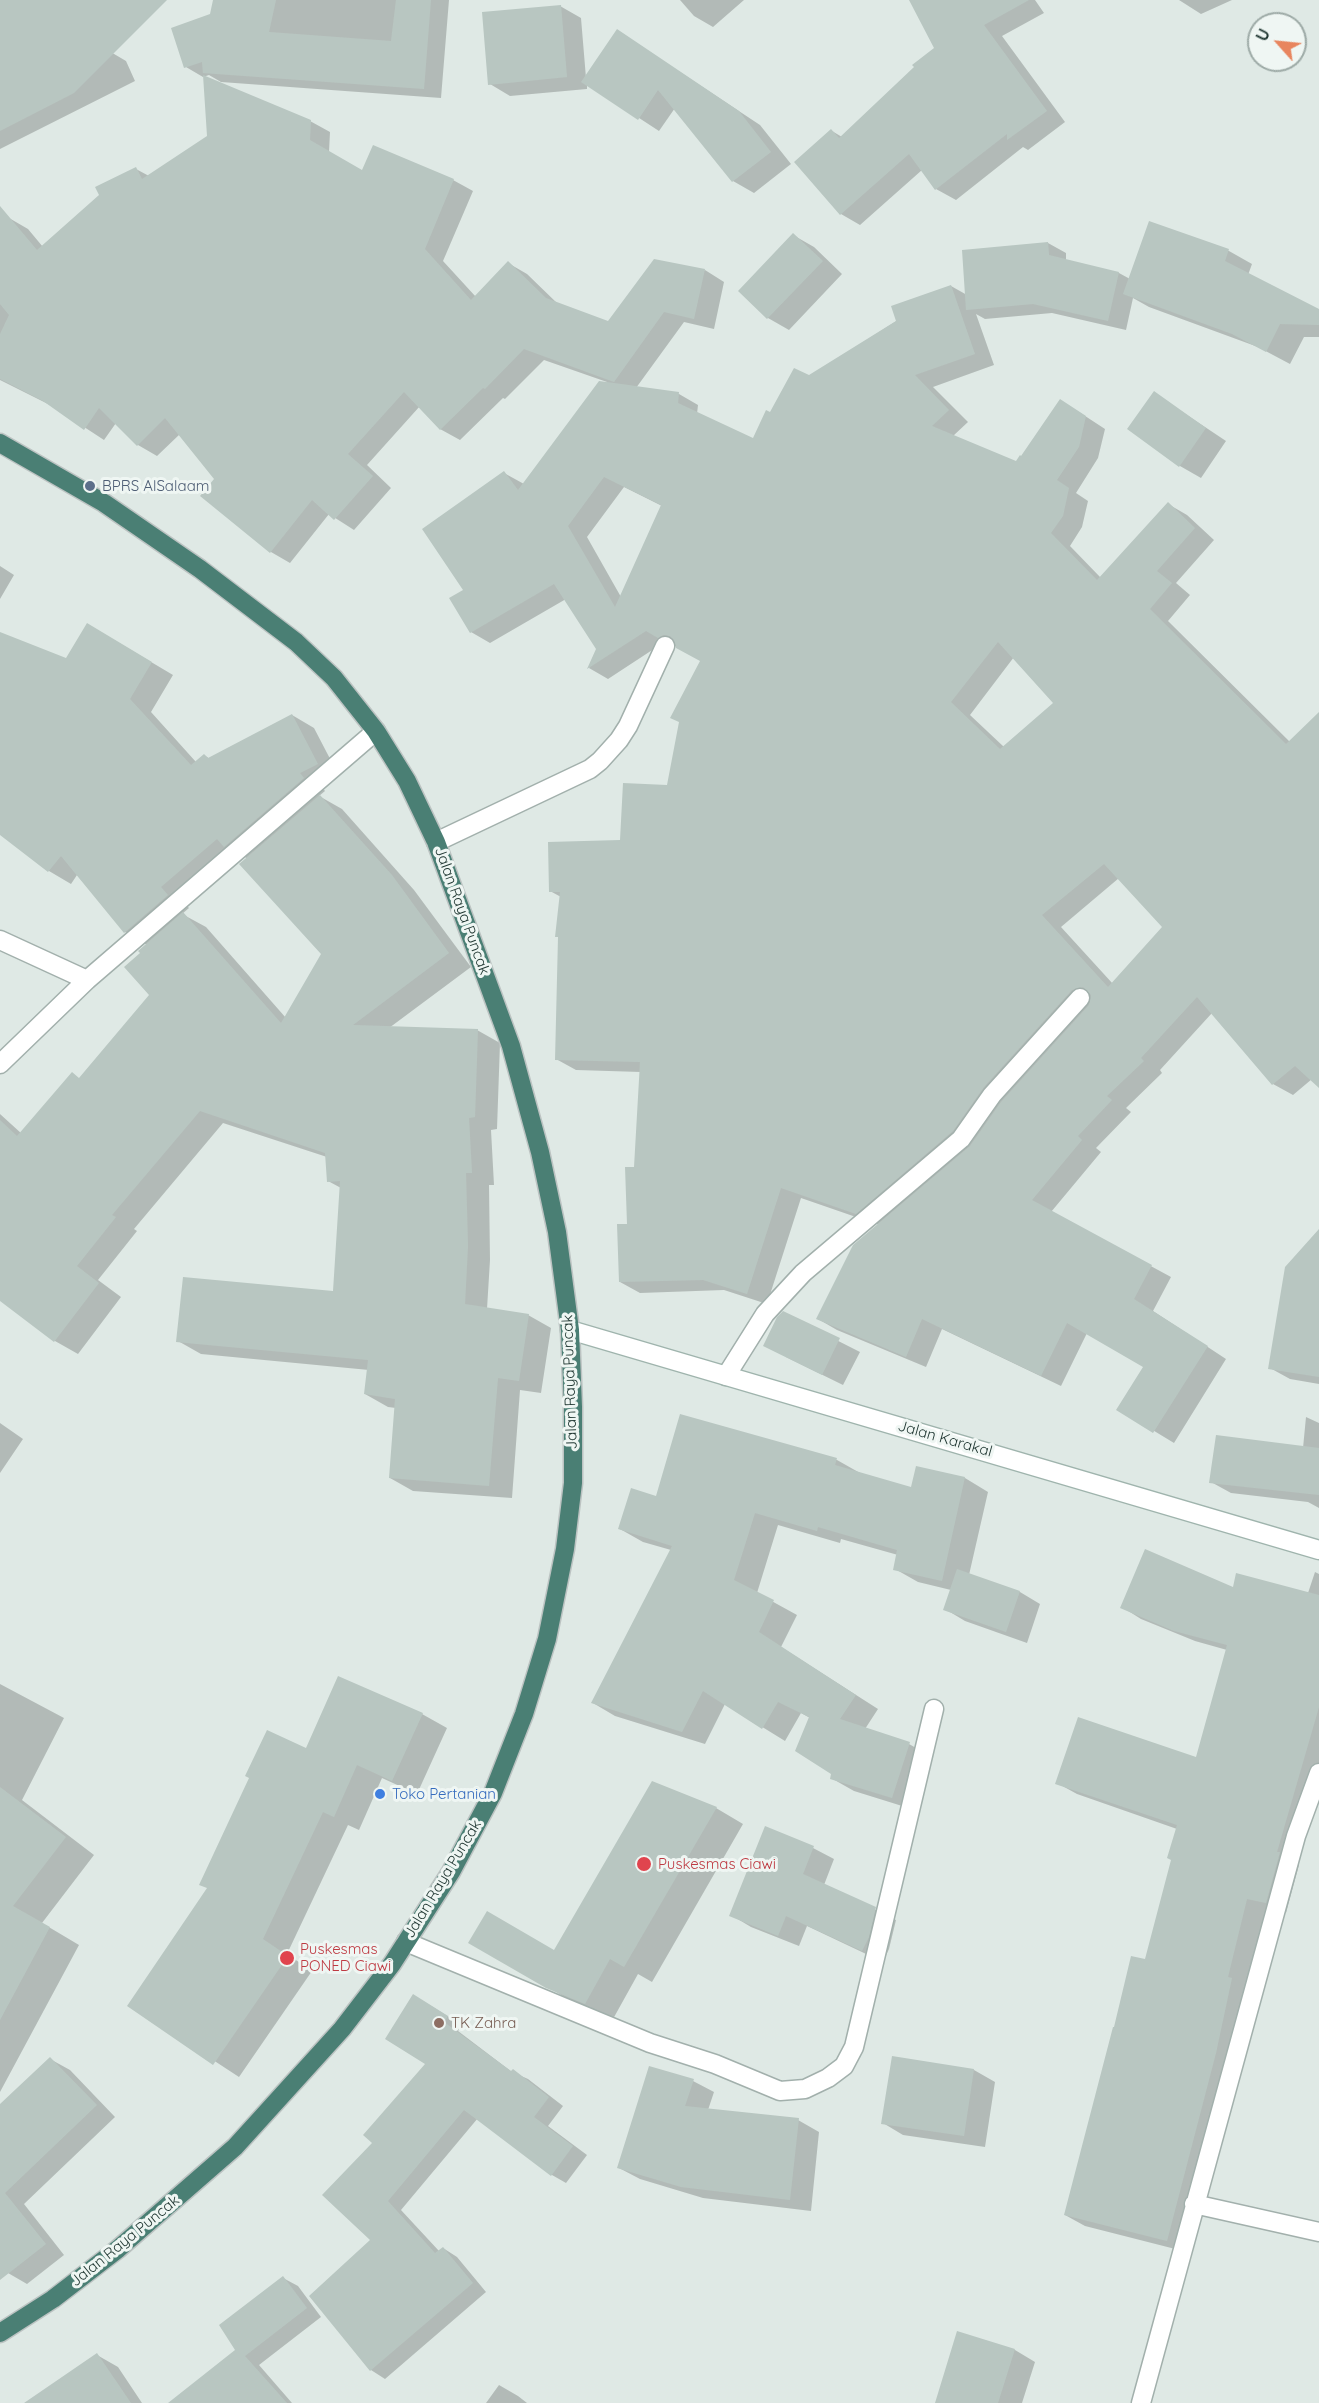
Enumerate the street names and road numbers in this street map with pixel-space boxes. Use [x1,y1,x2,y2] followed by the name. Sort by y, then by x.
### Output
[430,845,494,977] street label: Jalan Raya Puncak
[559,1314,581,1450] street label: Jalan Raya Puncak
[896,1417,994,1461] street label: Jalan Karakal
[401,1817,485,1941] street label: Jalan Raya Puncak
[67,2192,183,2290] street label: Jalan Raya Puncak

